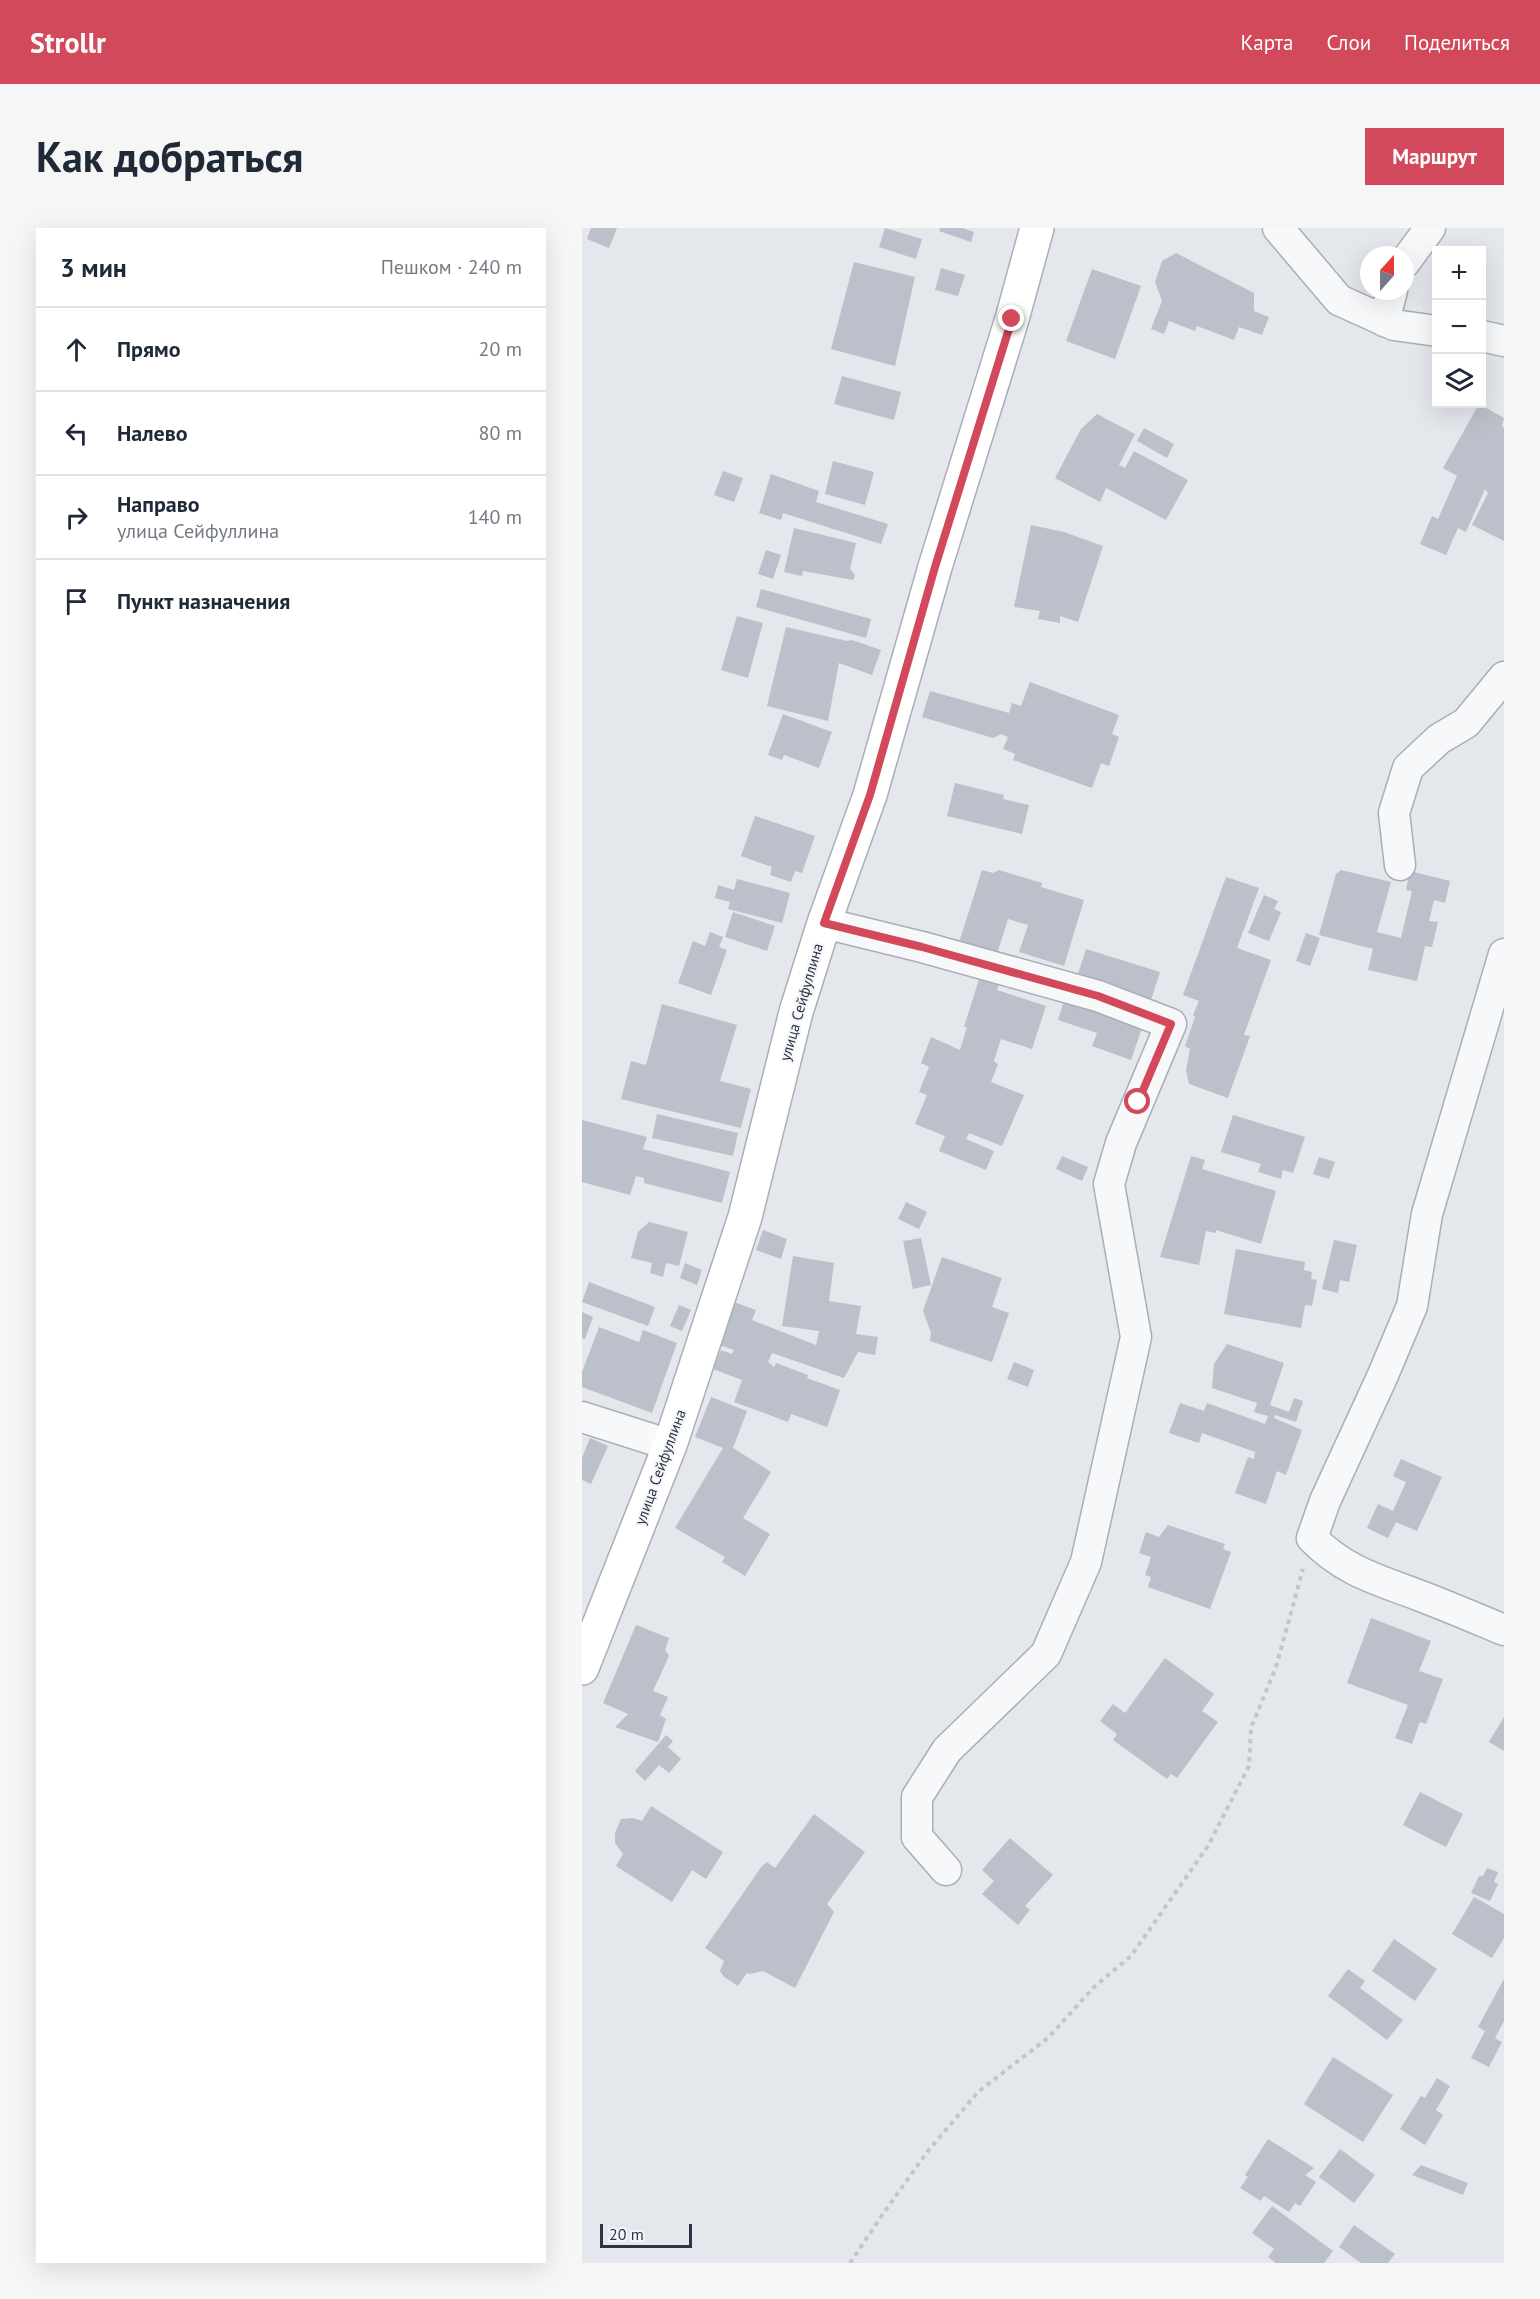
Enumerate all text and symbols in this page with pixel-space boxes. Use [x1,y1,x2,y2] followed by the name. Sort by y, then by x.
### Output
[30,24,106,61] text: Strollr
[1240,29,1293,56] text: Карта
[1326,29,1371,56] text: Слои
[1404,29,1510,56] text: Поделиться
[1365,128,1504,185] button: Маршрут
[36,129,303,184] text: Как добраться
[1360,246,1414,300] north arrow
[1432,246,1486,408] map controls
[1432,246,1486,300] button: +
[60,251,127,284] text: 3 мин
[381,254,522,280] text: Пешком · 240 m
[1432,300,1486,354] button: −
[998,305,1024,331] route end
[60,333,93,366] icon: ahead
[117,335,180,363] text: Прямо
[479,336,522,362] text: 20 m
[1432,354,1486,408] button: layers
[60,417,93,450] icon: left
[117,419,188,447] text: Налево
[479,420,522,446] text: 80 m
[117,490,200,518] text: Направо
[60,501,93,534] icon: right
[468,504,522,530] text: 140 m
[117,518,279,544] text: улица Сейфуллина
[60,585,93,618] icon: arrive
[117,587,290,615] text: Пункт назначения
[775,941,827,1063] street label: улица Сейфуллина
[1124,1088,1150,1114] route start
[630,1407,690,1527] street label: улица Сейфуллина
[600,2221,692,2248] scale bar
[609,2224,644,2244] text: 20 m

